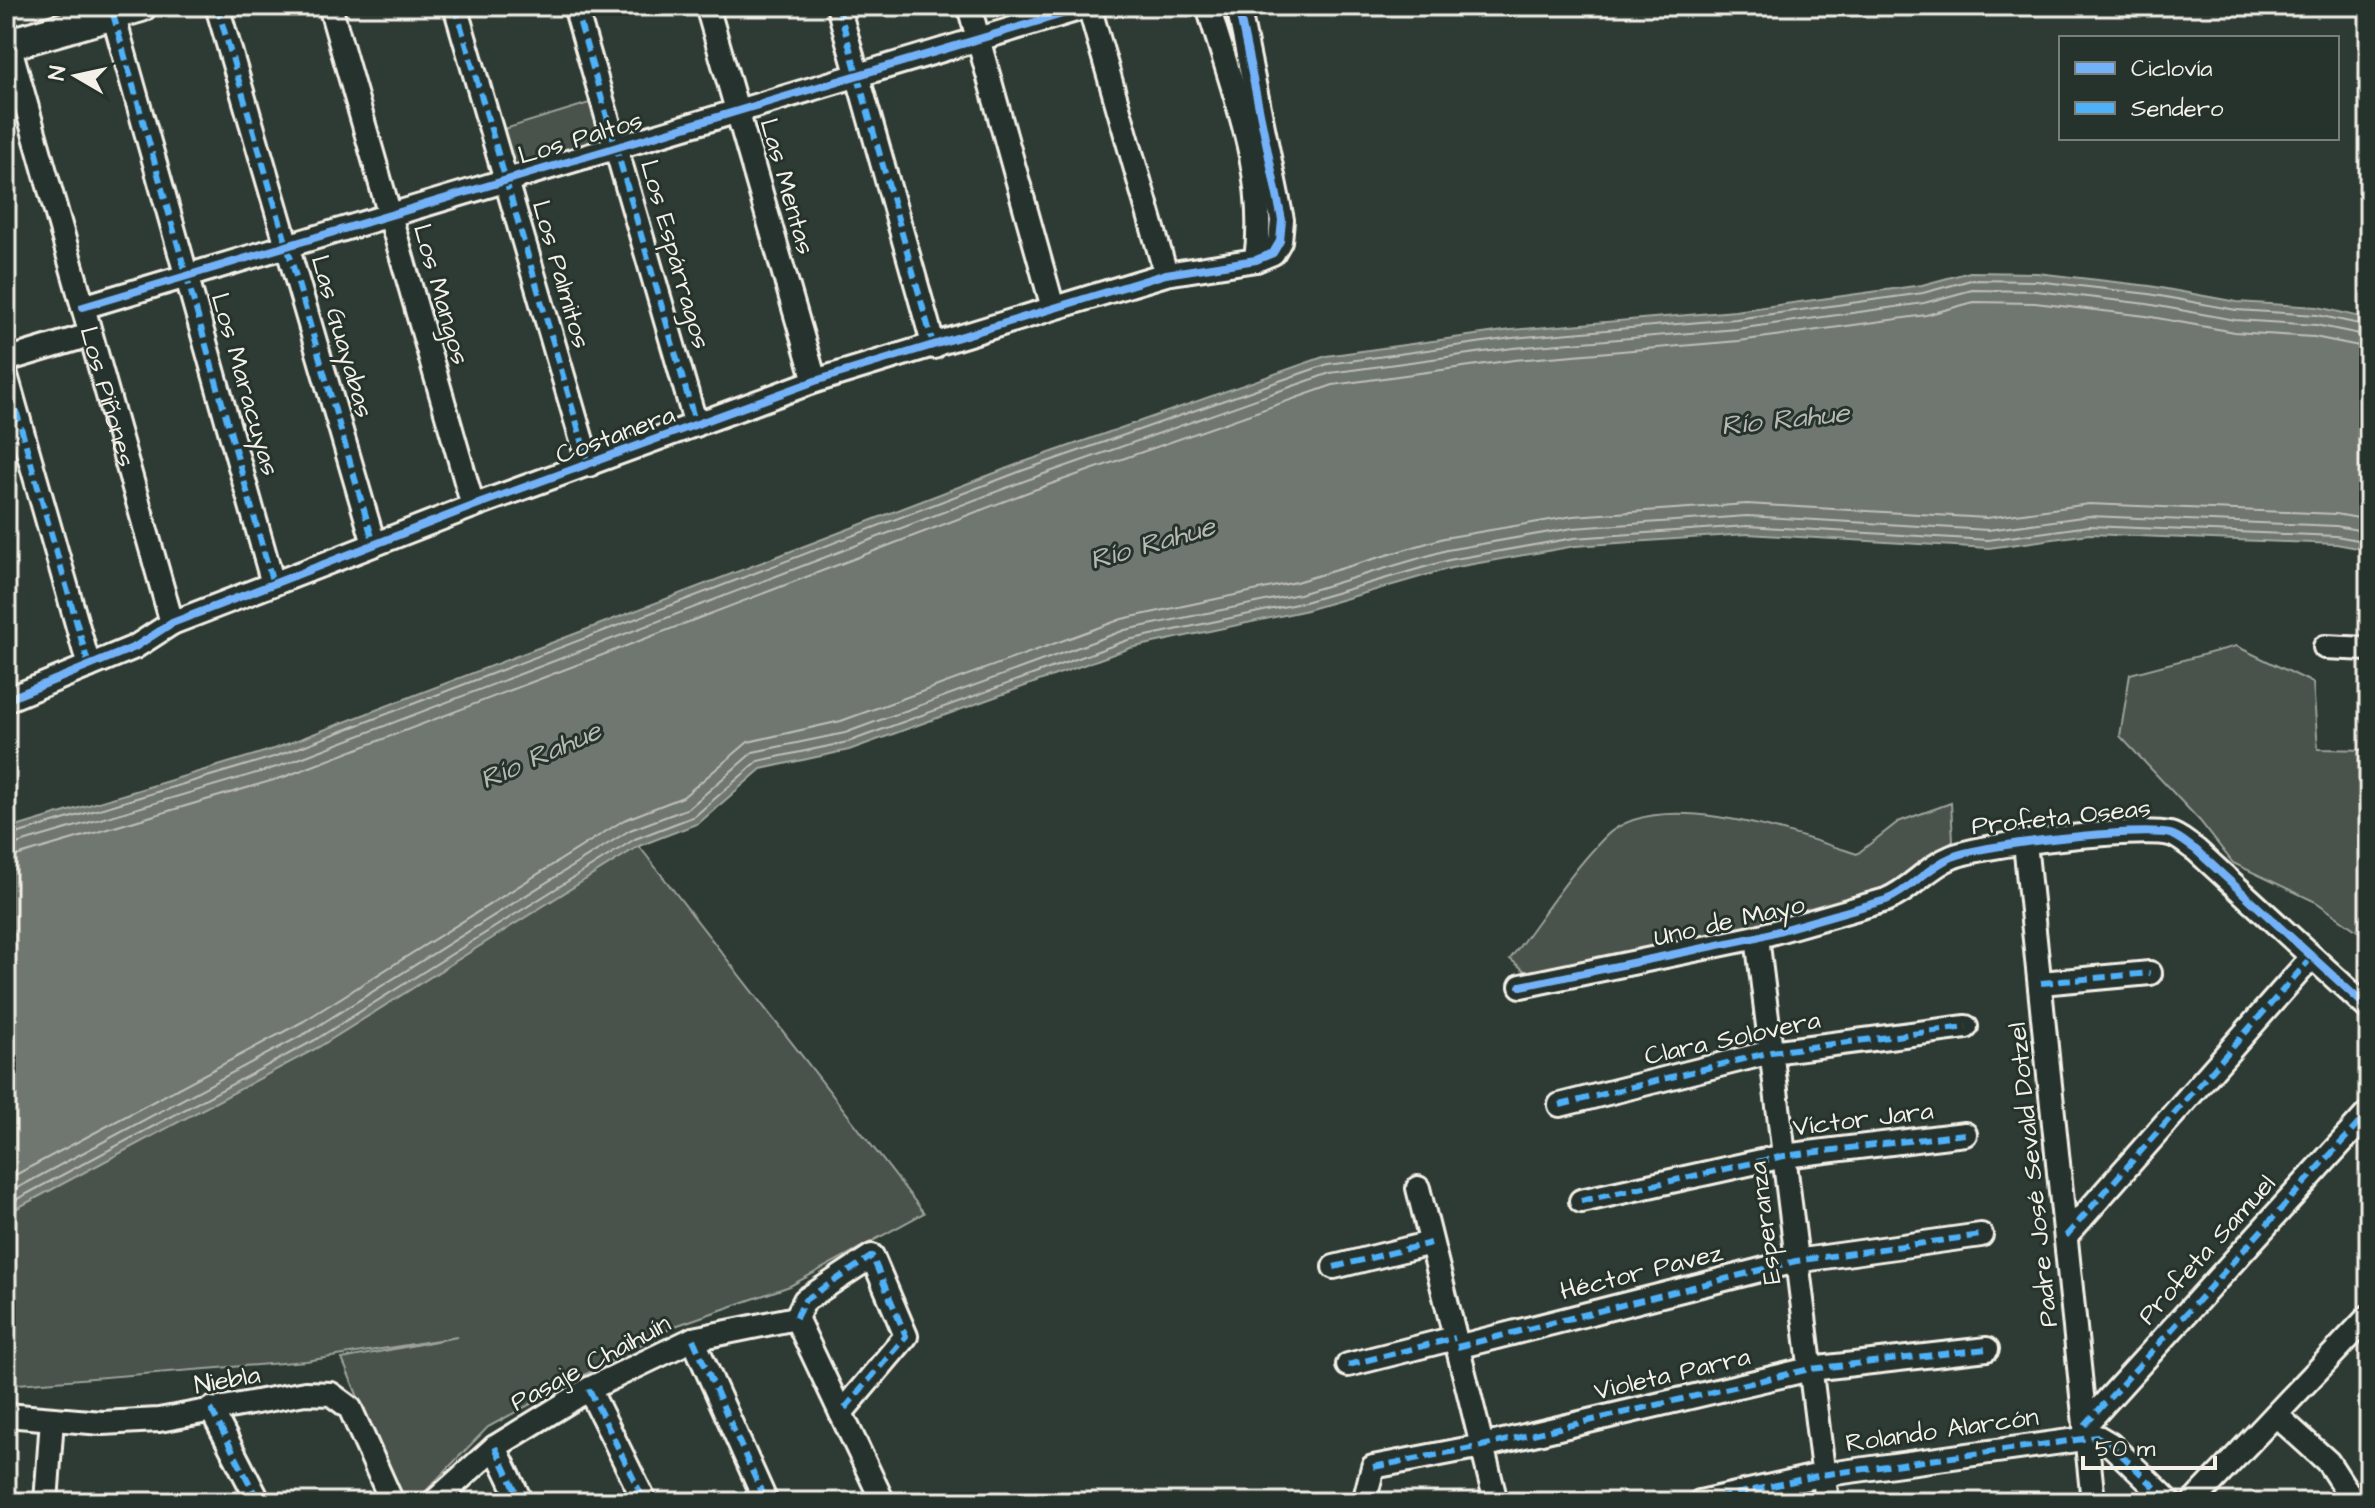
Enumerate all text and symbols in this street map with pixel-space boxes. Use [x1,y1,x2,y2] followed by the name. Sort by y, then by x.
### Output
[36,36,116,116] north arrow
[2059,36,2339,140] legend
[2131,52,2212,86] text: Ciclovía
[41,64,74,82] text: N
[2131,92,2224,126] text: Sendero
[514,102,647,174] street label: Los Paltos
[750,114,824,259] street label: Las Mentas
[629,155,719,354] street label: Los Espárragos
[523,196,599,352] street label: Los Palmitos
[402,220,478,369] street label: Los Mangos
[300,251,382,422] street label: Las Guayabas
[200,289,288,480] street label: Los Maracuyas
[70,322,144,471] street label: Los Piñones
[1719,393,1853,446] water label: Río Rahue
[551,397,680,473] street label: Costanera
[1085,506,1221,580] water label: Río Rahue
[474,711,609,799] water label: Río Rahue
[1970,790,2153,844] street label: Profeta Oseas
[1650,886,1809,958] street label: Uno de Mayo
[1641,1002,1823,1074] street label: Clara Solovera
[1999,1021,2067,1329] street label: Padre José Sevald Dotzel
[1791,1093,1935,1145] street label: Víctor Jara
[1740,1159,1790,1286] street label: Esperanza
[2130,1167,2284,1333] street label: Profeta Samuel
[1556,1234,1726,1310] street label: Héctor Pavez
[504,1306,677,1420] street label: Pasaje Chaihuín
[1591,1339,1754,1409] street label: Violeta Parra
[191,1357,263,1403] street label: Niebla
[1843,1399,2041,1461] street label: Rolando Alarcón
[2083,1420,2215,1470] scale bar
[2095,1432,2156,1466] text: 50 m

